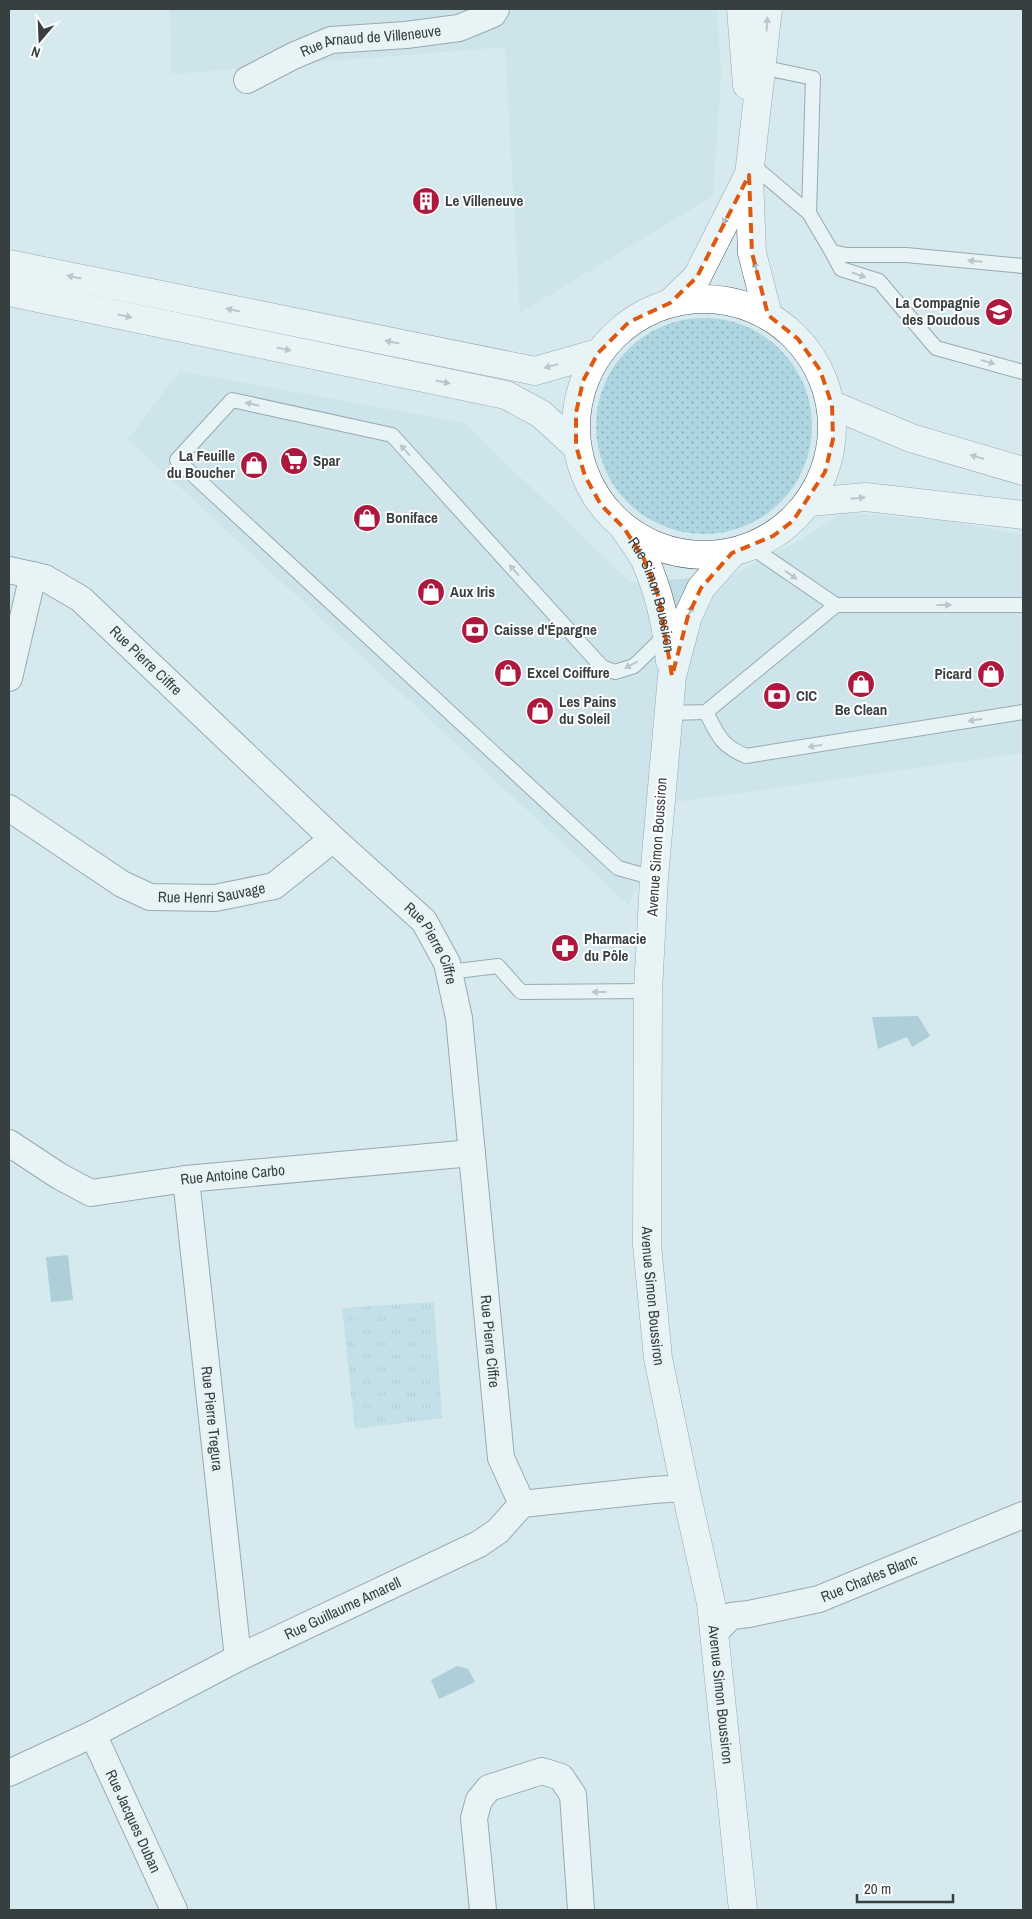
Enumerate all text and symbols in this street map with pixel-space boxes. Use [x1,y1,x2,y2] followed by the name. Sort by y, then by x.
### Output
[15,15,65,65] north arrow
[763,16,771,32] one-way arrow
[297,19,442,62] street label: Rue Arnaud de Villeneuve
[29,42,43,62] text: N
[411,186,441,216] building icon: Le Villeneuve
[445,190,524,211] place label: Le Villeneuve
[722,211,730,225] one-way arrow
[966,257,982,265] one-way arrow
[752,261,760,276] one-way arrow
[852,271,867,279] one-way arrow
[66,273,81,281] one-way arrow
[895,292,980,330] place label: La Compagnie des Doudous
[984,297,1014,327] school or university icon: La Compagnie des Doudous
[224,305,240,313] one-way arrow
[117,312,133,320] one-way arrow
[384,338,400,346] one-way arrow
[277,345,292,353] one-way arrow
[980,359,995,367] one-way arrow
[544,362,559,370] one-way arrow
[436,378,451,386] one-way arrow
[245,400,260,408] one-way arrow
[167,445,235,483] place label: La Feuille du Boucher
[399,445,411,457] one-way arrow
[279,446,309,476] supermarket icon: Spar
[239,450,269,480] shop icon: La Feuille du Boucher
[313,450,341,471] place label: Spar
[969,453,984,461] one-way arrow
[850,494,866,502] one-way arrow
[352,503,382,533] shop icon: Boniface
[386,507,438,528] place label: Boniface
[623,533,680,653] street label: Rue Simon Boussiron
[509,564,520,577] one-way arrow
[784,570,798,580] one-way arrow
[416,577,446,607] shop icon: Aux Iris
[450,581,495,602] place label: Aux Iris
[937,601,953,609] one-way arrow
[686,605,694,619] one-way arrow
[460,615,490,645] bank icon: Caisse d'Épargne
[494,619,597,640] place label: Caisse d'Épargne
[105,621,187,700] street label: Rue Pierre Ciffre
[493,658,523,688] shop icon: Excel Coiffure
[976,659,1006,689] shop icon: Picard
[624,661,638,670] one-way arrow
[527,662,610,683] place label: Excel Coiffure
[934,663,972,684] place label: Picard
[846,669,876,699] shop icon: Be Clean
[762,681,792,711] bank icon: CIC
[796,685,817,706] place label: CIC
[559,691,617,729] place label: Les Pains du Soleil
[525,696,555,726] shop icon: Les Pains du Soleil
[835,699,887,720] place label: Be Clean
[967,716,983,724] one-way arrow
[806,742,822,750] one-way arrow
[641,777,672,918] street label: Avenue Simon Boussiron
[158,877,267,908] street label: Rue Henri Sauvage
[400,897,462,986] street label: Rue Pierre Ciffre
[584,928,646,966] place label: Pharmacie du Pôle
[550,933,580,963] pharmacy icon: Pharmacie du Pôle
[591,988,607,996] one-way arrow
[179,1159,286,1190] street label: Rue Antoine Carbo
[637,1226,670,1367] street label: Avenue Simon Boussiron
[475,1294,505,1389] street label: Rue Pierre Ciffre
[196,1365,229,1472] street label: Rue Pierre Tregura
[818,1549,920,1607] street label: Rue Charles Blanc
[281,1572,404,1645] street label: Rue Guillaume Amarell
[703,1623,739,1765] street label: Avenue Simon Boussiron
[101,1766,166,1876] street label: Rue Jacques Duban
[857,1872,953,1904] scale bar
[864,1878,891,1899] text: 20 m

